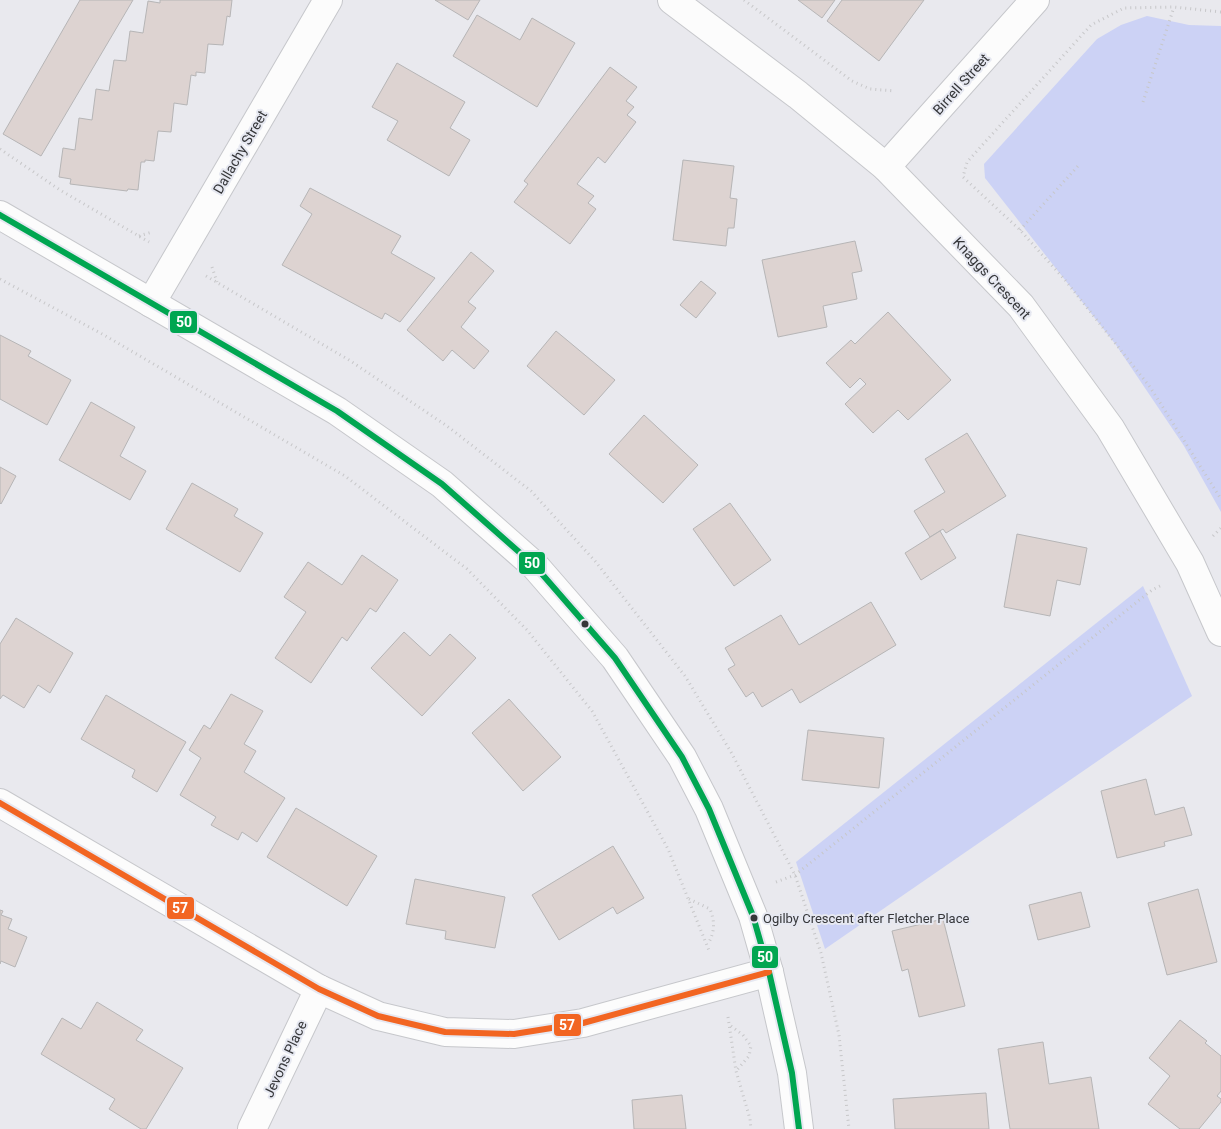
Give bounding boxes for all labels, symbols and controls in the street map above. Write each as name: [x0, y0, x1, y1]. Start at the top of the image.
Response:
street label: Birrell Street: [930, 50, 993, 118]
street label: Dallachy Street: [210, 107, 270, 196]
street label: Knaggs Crescent: [950, 234, 1034, 322]
line badge: 50: [169, 310, 198, 334]
text: 50: [176, 314, 192, 330]
line badge: 50: [518, 551, 546, 575]
text: 50: [524, 555, 540, 571]
unlabelled marker: [580, 619, 590, 629]
line badge: 57: [166, 896, 195, 920]
text: 57: [172, 900, 188, 916]
place label: Ogilby Crescent after Fletcher Place: [763, 911, 969, 926]
marker: Ogilby Crescent after Fletcher Place: [749, 913, 759, 923]
line badge: 50: [751, 945, 779, 969]
text: 50: [757, 949, 773, 965]
line badge: 57: [553, 1013, 582, 1037]
text: 57: [559, 1017, 575, 1033]
street label: Jevons Place: [260, 1018, 310, 1100]

